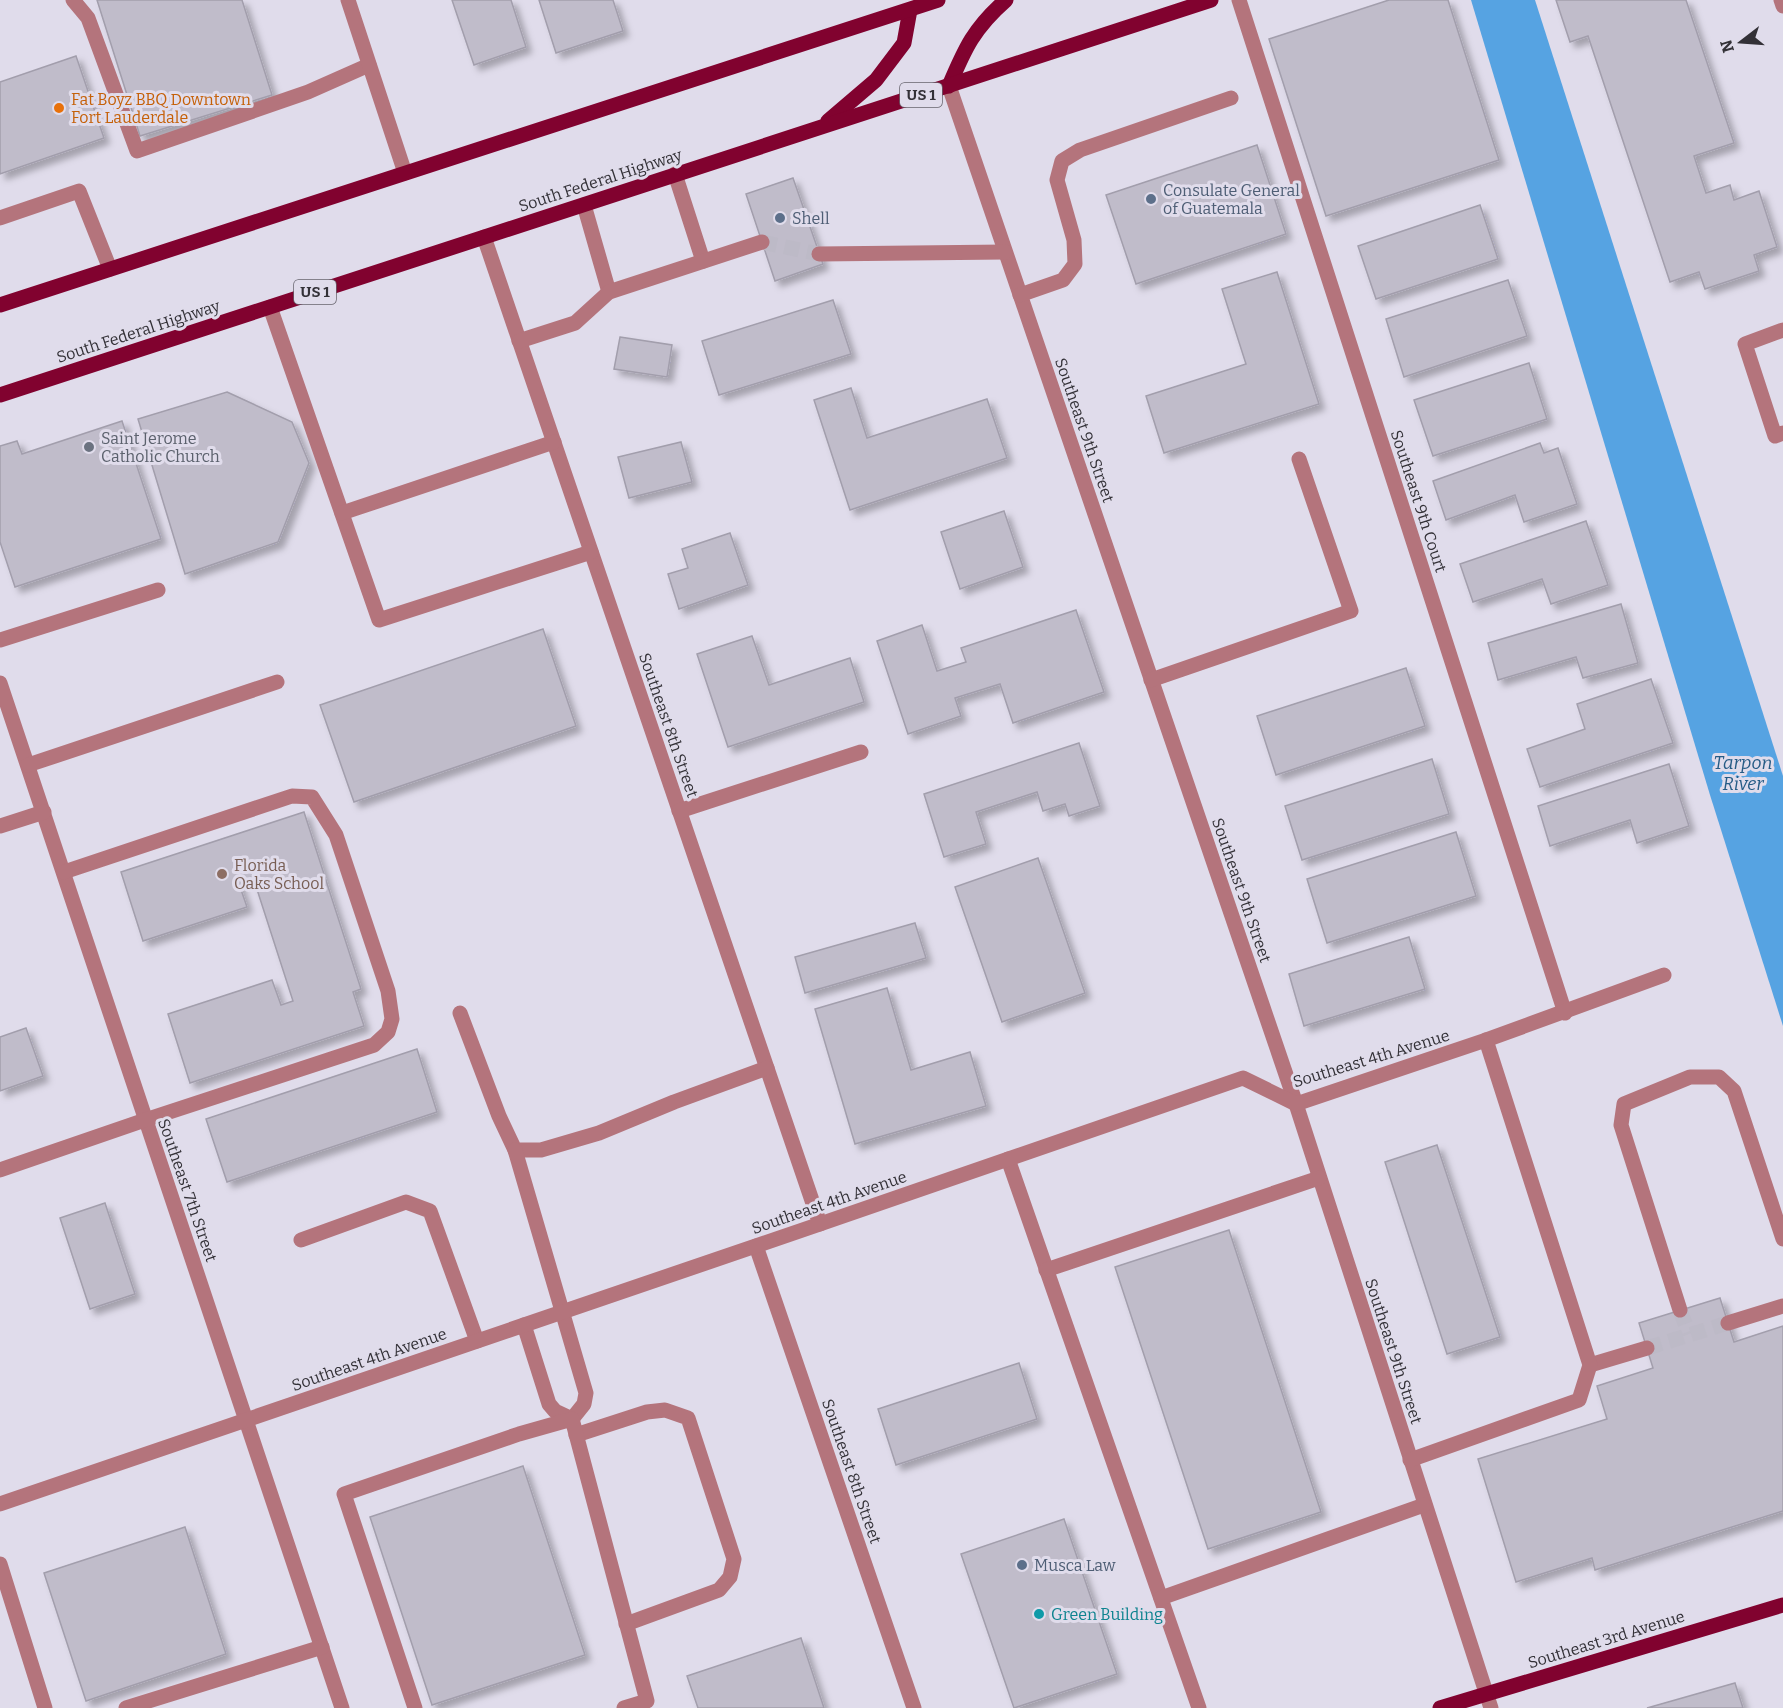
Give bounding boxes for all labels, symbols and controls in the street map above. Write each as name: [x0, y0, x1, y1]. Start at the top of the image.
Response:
north arrow: [1711, 12, 1771, 72]
text: N: [1716, 38, 1738, 55]
road number: US 1: [900, 83, 942, 107]
place label: Fat Boyz BBQ Downtown Fort Lauderdale: [71, 90, 251, 127]
marker: Fat Boyz BBQ Downtown Fort Lauderdale: [52, 101, 66, 115]
street label: South Federal Highway: [516, 145, 685, 216]
place label: Consulate General of Guatemala: [1163, 181, 1300, 218]
marker: Consulate General of Guatemala: [1144, 192, 1158, 206]
place label: Shell: [792, 209, 830, 228]
marker: Shell: [773, 211, 787, 225]
road number: US 1: [294, 280, 336, 304]
street label: South Federal Highway: [54, 296, 223, 367]
street label: Southeast 9th Street: [1051, 355, 1118, 505]
street label: Southeast 9th Court: [1387, 428, 1451, 575]
place label: Saint Jerome Catholic Church: [101, 429, 220, 466]
marker: Saint Jerome Catholic Church: [82, 440, 96, 454]
street label: Southeast 8th Street: [635, 650, 702, 800]
water label: Tarpon River: [1714, 752, 1772, 795]
street label: Southeast 9th Street: [1208, 815, 1275, 965]
place label: Florida Oaks School: [234, 856, 324, 893]
marker: Florida Oaks School: [215, 867, 229, 881]
street label: Southeast 4th Avenue: [1291, 1026, 1452, 1091]
street label: Southeast 7th Street: [154, 1116, 221, 1264]
street label: Southeast 4th Avenue: [749, 1167, 909, 1238]
street label: Southeast 9th Street: [1361, 1276, 1426, 1426]
street label: Southeast 4th Avenue: [289, 1324, 449, 1395]
street label: Southeast 8th Street: [818, 1396, 885, 1546]
place label: Musca Law: [1034, 1556, 1116, 1575]
marker: Musca Law: [1015, 1558, 1029, 1572]
place label: Green Building: [1051, 1605, 1163, 1624]
marker: Green Building: [1032, 1607, 1046, 1621]
street label: Southeast 3rd Avenue: [1526, 1607, 1687, 1672]

